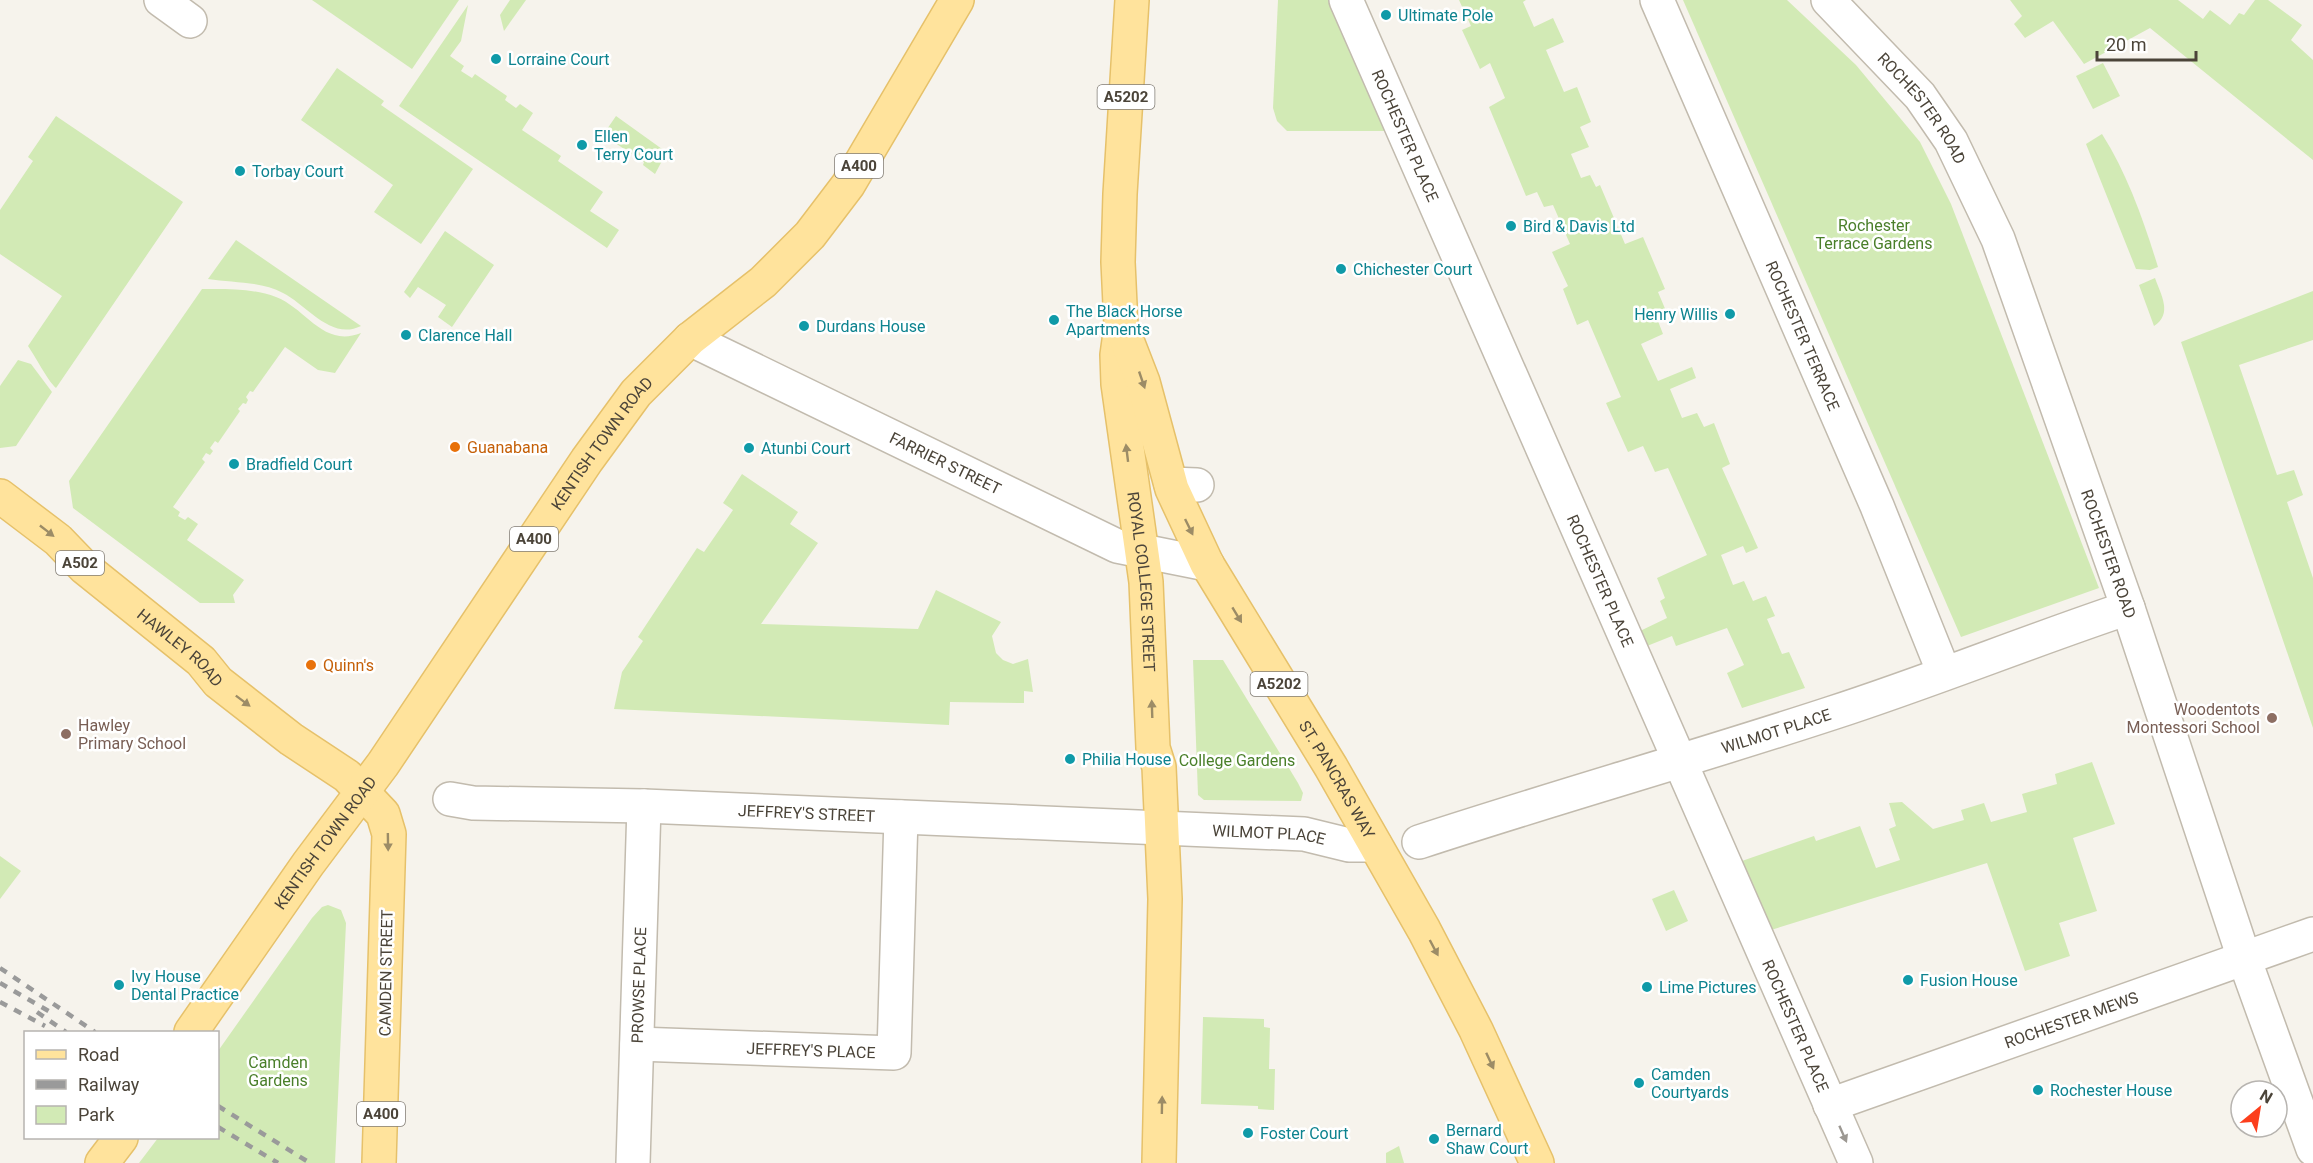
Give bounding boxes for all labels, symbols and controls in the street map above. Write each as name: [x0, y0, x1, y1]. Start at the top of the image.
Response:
place label: Ultimate Pole: [1398, 6, 1493, 25]
marker: Ultimate Pole: [1379, 8, 1393, 22]
scale bar: [2097, 24, 2196, 62]
text: 20 m: [2106, 34, 2146, 55]
street label: ROCHESTER ROAD: [1874, 49, 1970, 167]
place label: Lorraine Court: [508, 50, 610, 69]
marker: Lorraine Court: [489, 52, 503, 66]
street label: ROCHESTER PLACE: [1368, 66, 1443, 205]
road number: A5202: [1098, 85, 1154, 109]
place label: Ellen Terry Court: [594, 127, 673, 164]
marker: Ellen Terry Court: [575, 138, 589, 152]
road number: A400: [835, 154, 883, 178]
place label: Torbay Court: [252, 162, 344, 181]
marker: Torbay Court: [233, 164, 247, 178]
park label: Rochester Terrace Gardens: [1816, 216, 1932, 253]
place label: Bird & Davis Ltd: [1523, 217, 1635, 236]
marker: Bird & Davis Ltd: [1504, 219, 1518, 233]
street label: ROCHESTER TERRACE: [1762, 258, 1844, 414]
place label: Chichester Court: [1353, 260, 1473, 279]
marker: Chichester Court: [1334, 262, 1348, 276]
place label: The Black Horse Apartments: [1066, 302, 1183, 339]
place label: Henry Willis: [1634, 305, 1718, 324]
marker: Henry Willis: [1723, 307, 1737, 321]
marker: The Black Horse Apartments: [1047, 313, 1061, 327]
place label: Durdans House: [816, 317, 925, 336]
marker: Durdans House: [797, 319, 811, 333]
place label: Clarence Hall: [418, 326, 512, 345]
marker: Clarence Hall: [399, 328, 413, 342]
one-way arrow: [1138, 371, 1148, 389]
street label: KENTISH TOWN ROAD: [547, 373, 656, 513]
street label: FARRIER STREET: [887, 428, 1005, 498]
place label: Guanabana: [467, 438, 548, 457]
place label: Atunbi Court: [761, 439, 850, 458]
marker: Guanabana: [448, 440, 462, 454]
marker: Atunbi Court: [742, 441, 756, 455]
one-way arrow: [1123, 443, 1132, 462]
place label: Bradfield Court: [246, 455, 352, 474]
marker: Bradfield Court: [227, 457, 241, 471]
street label: ROCHESTER ROAD: [2077, 487, 2140, 621]
street label: ROYAL COLLEGE STREET: [1124, 490, 1159, 673]
street label: ROCHESTER PLACE: [1563, 512, 1638, 650]
one-way arrow: [1184, 519, 1193, 536]
one-way arrow: [39, 525, 55, 538]
road number: A400: [510, 527, 558, 551]
road number: A502: [56, 551, 104, 575]
street label: HAWLEY ROAD: [134, 604, 227, 690]
one-way arrow: [1232, 607, 1242, 624]
place label: Quinn's: [323, 656, 374, 675]
marker: Quinn's: [304, 658, 318, 672]
road number: A5202: [1250, 672, 1308, 696]
one-way arrow: [235, 695, 251, 707]
one-way arrow: [1147, 700, 1156, 719]
place label: Woodentots Montessori School: [2127, 700, 2260, 737]
street label: WILMOT PLACE: [1719, 705, 1833, 757]
marker: Woodentots Montessori School: [2265, 711, 2279, 725]
place label: Hawley Primary School: [78, 716, 186, 753]
street label: ST. PANCRAS WAY: [1295, 717, 1380, 842]
marker: Hawley Primary School: [59, 727, 73, 741]
place label: Philia House: [1082, 750, 1171, 769]
park label: College Gardens: [1179, 751, 1295, 770]
marker: Philia House: [1063, 752, 1077, 766]
street label: KENTISH TOWN ROAD: [270, 772, 380, 913]
street label: JEFFREY'S STREET: [738, 800, 876, 825]
street label: WILMOT PLACE: [1212, 821, 1328, 848]
one-way arrow: [384, 832, 393, 851]
street label: CAMDEN STREET: [375, 909, 397, 1036]
street label: PROWSE PLACE: [627, 927, 650, 1044]
one-way arrow: [1429, 940, 1438, 957]
street label: ROCHESTER PLACE: [1758, 957, 1833, 1095]
place label: Ivy House Dental Practice: [131, 967, 239, 1004]
place label: Fusion House: [1920, 971, 2018, 990]
marker: Fusion House: [1901, 973, 1915, 987]
marker: Ivy House Dental Practice: [112, 978, 126, 992]
place label: Lime Pictures: [1659, 978, 1756, 997]
marker: Lime Pictures: [1640, 980, 1654, 994]
street label: ROCHESTER MEWS: [2002, 987, 2141, 1052]
legend: [24, 1031, 219, 1139]
street label: JEFFREY'S PLACE: [746, 1038, 876, 1062]
text: Road: [78, 1044, 119, 1065]
park label: Camden Gardens: [248, 1053, 308, 1090]
one-way arrow: [1486, 1053, 1495, 1070]
place label: Camden Courtyards: [1651, 1065, 1729, 1102]
text: Railway: [78, 1074, 140, 1095]
marker: Camden Courtyards: [1632, 1076, 1646, 1090]
north arrow: [2229, 1079, 2289, 1139]
place label: Rochester House: [2050, 1081, 2172, 1100]
marker: Rochester House: [2031, 1083, 2045, 1097]
text: N: [2257, 1085, 2276, 1107]
one-way arrow: [1157, 1095, 1167, 1114]
road number: A400: [357, 1102, 405, 1126]
text: Park: [78, 1104, 115, 1125]
place label: Bernard Shaw Court: [1446, 1121, 1528, 1158]
place label: Foster Court: [1260, 1124, 1349, 1143]
one-way arrow: [1838, 1125, 1848, 1143]
marker: Foster Court: [1241, 1126, 1255, 1140]
marker: Bernard Shaw Court: [1427, 1132, 1441, 1146]

